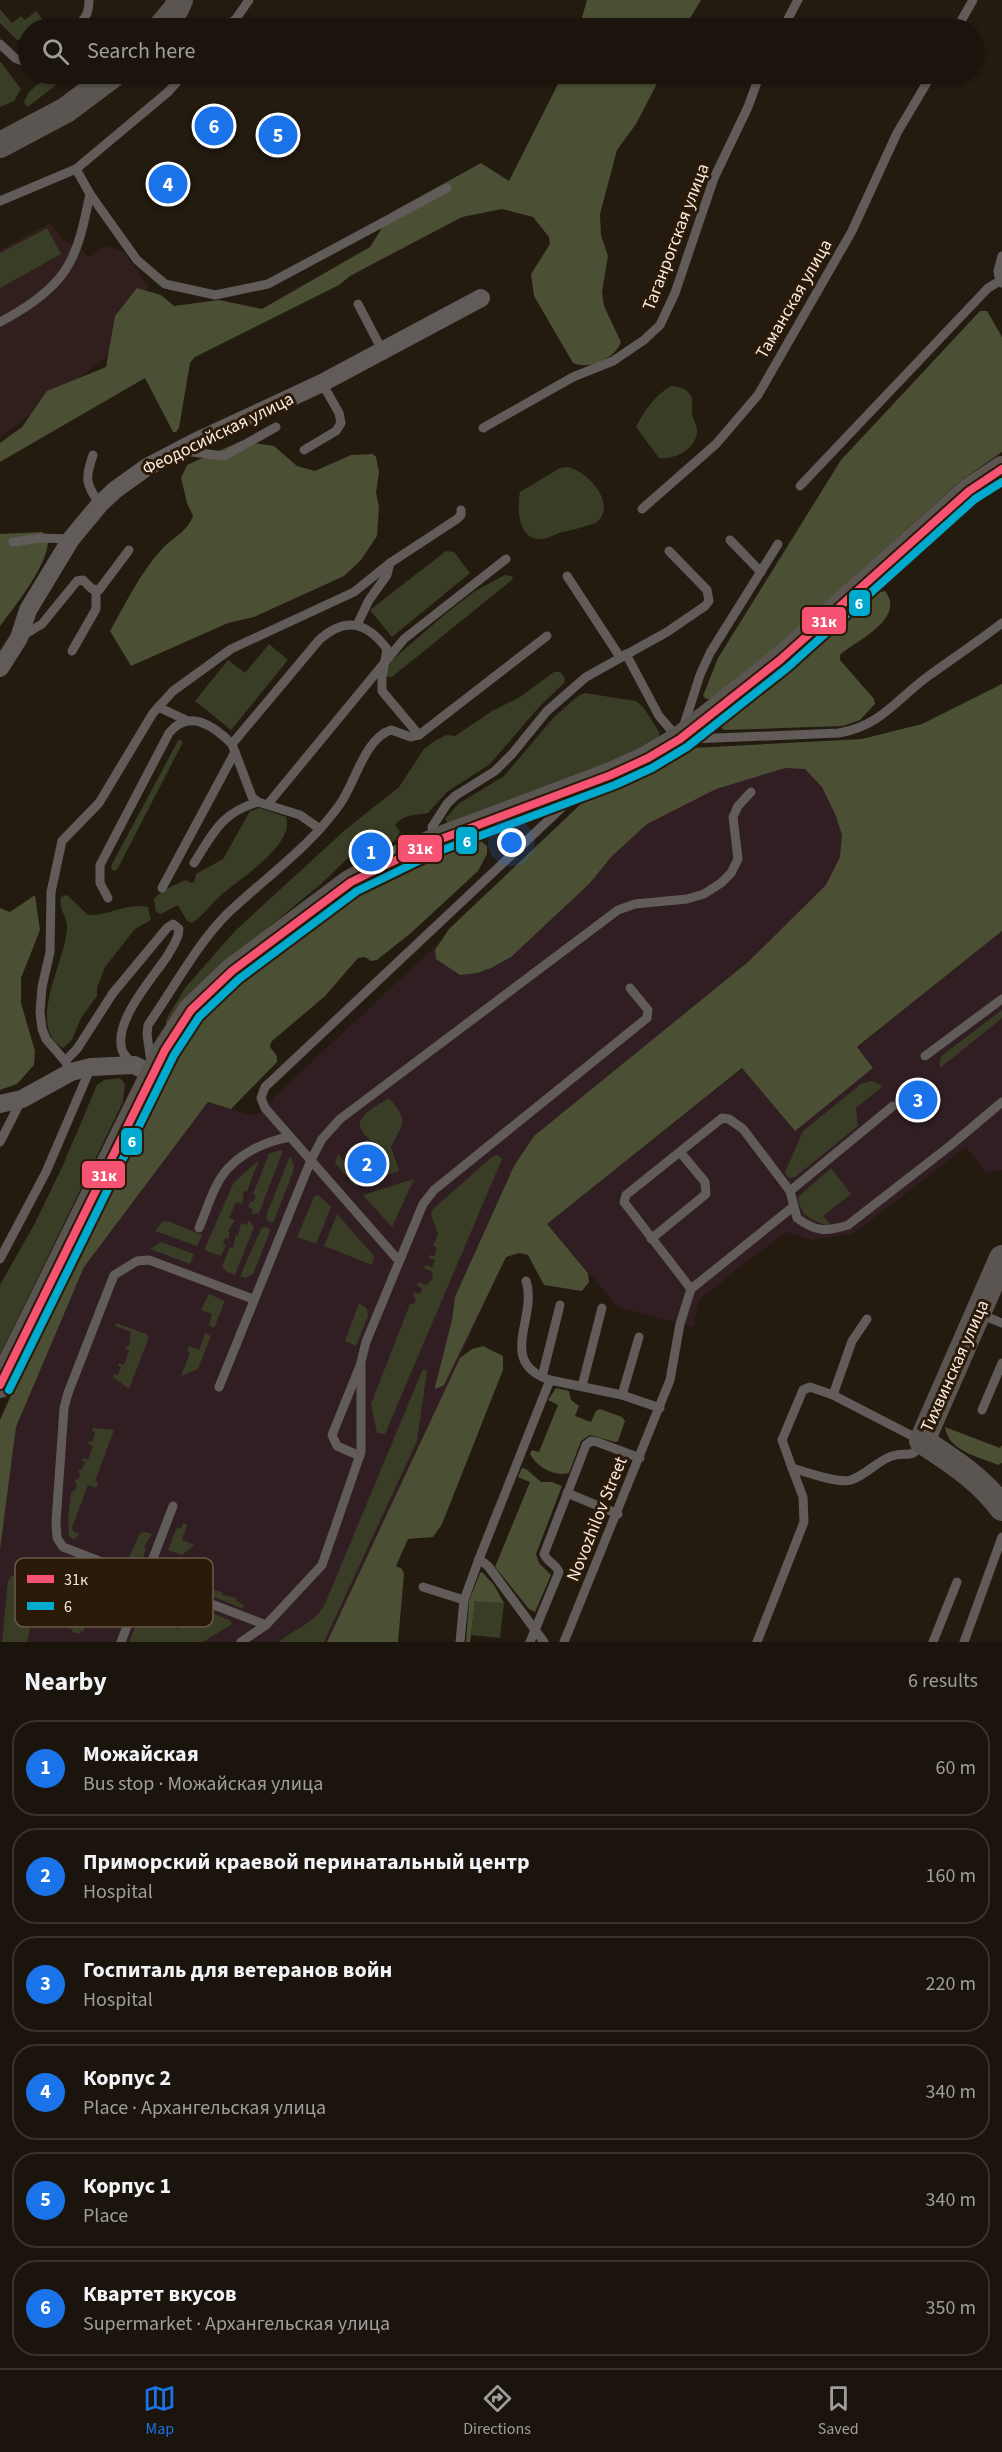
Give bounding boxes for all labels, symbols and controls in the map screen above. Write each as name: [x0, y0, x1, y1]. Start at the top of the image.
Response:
search box: [18, 18, 984, 84]
icon: search: [39, 35, 72, 68]
text: Search here: [87, 35, 195, 67]
pin: 6: [194, 104, 234, 148]
pin: 5: [258, 112, 298, 158]
street label: Таганрогская улица: [636, 160, 716, 314]
pin: 4: [148, 162, 188, 207]
street label: Таманская улица: [750, 235, 838, 363]
street label: Феодосийская улица: [138, 386, 298, 482]
line badge: 6: [848, 589, 871, 617]
text: 6: [855, 593, 863, 615]
line badge: 31к: [801, 606, 847, 635]
text: 31к: [811, 611, 837, 633]
line badge: 6: [455, 826, 478, 855]
your location: [497, 828, 526, 857]
pin: 1: [352, 830, 391, 874]
text: 6: [463, 831, 471, 853]
line badge: 31к: [397, 834, 443, 863]
text: 31к: [407, 838, 433, 860]
pin: 3: [898, 1078, 938, 1122]
line badge: 6: [120, 1127, 143, 1156]
text: 6: [128, 1131, 136, 1153]
pin: 2: [348, 1142, 386, 1186]
line badge: 31к: [81, 1160, 126, 1189]
text: 31к: [91, 1165, 117, 1187]
street label: Тихвинская улица: [915, 1296, 995, 1436]
street label: Novozhilov Street: [561, 1453, 633, 1585]
legend: [15, 1558, 213, 1627]
text: 31к: [64, 1569, 88, 1591]
text: 6: [64, 1596, 72, 1618]
text: Nearby: [24, 1663, 107, 1700]
text: 6 results: [908, 1667, 978, 1695]
text: Можайская: [83, 1738, 199, 1770]
text: 1: [40, 1754, 51, 1782]
text: 60 m: [936, 1754, 976, 1782]
text: Bus stop · Можайская улица: [83, 1770, 323, 1798]
text: Приморский краевой перинатальный центр: [83, 1846, 530, 1878]
text: 2: [40, 1862, 51, 1890]
text: 160 m: [926, 1862, 976, 1890]
text: Hospital: [83, 1878, 153, 1906]
text: Госпиталь для ветеранов войн: [83, 1954, 392, 1986]
text: 3: [40, 1970, 51, 1998]
text: 220 m: [926, 1970, 976, 1998]
text: Hospital: [83, 1986, 153, 2014]
text: Корпус 2: [83, 2062, 171, 2094]
text: 4: [40, 2078, 51, 2106]
text: 340 m: [926, 2078, 976, 2106]
text: Place · Архангельская улица: [83, 2094, 326, 2122]
text: Корпус 1: [83, 2170, 171, 2202]
text: 5: [40, 2186, 51, 2214]
text: 340 m: [926, 2186, 976, 2214]
text: Place: [83, 2202, 128, 2230]
text: Квартет вкусов: [83, 2278, 237, 2310]
text: 6: [40, 2294, 51, 2322]
text: 350 m: [926, 2294, 976, 2322]
text: Supermarket · Архангельская улица: [83, 2310, 390, 2338]
tab: Map: [143, 2382, 176, 2440]
tab: Directions: [463, 2382, 531, 2440]
tab: Saved: [818, 2382, 859, 2440]

